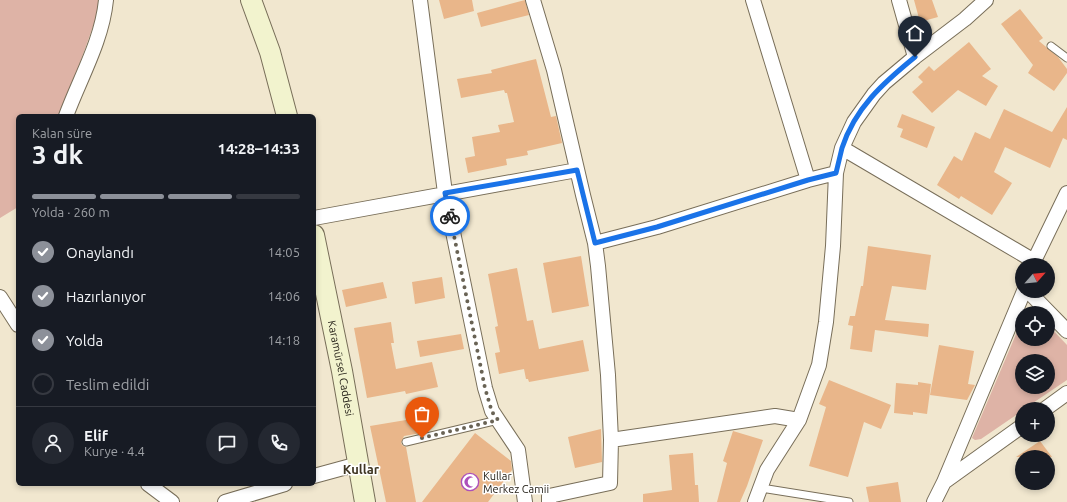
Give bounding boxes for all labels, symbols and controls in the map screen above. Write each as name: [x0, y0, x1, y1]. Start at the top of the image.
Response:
pin: [898, 16, 932, 57]
icon: home: [904, 22, 926, 44]
text: Kalan süre: [32, 126, 92, 140]
text: 3 dk: [32, 140, 83, 169]
text: 14:28–14:33: [217, 140, 300, 157]
courier: [430, 196, 470, 236]
text: Yolda · 260 m: [32, 205, 110, 219]
icon: bike: [439, 205, 461, 227]
icon: check: [32, 241, 54, 263]
text: Onaylandı: [66, 244, 134, 261]
text: 14:05: [267, 245, 300, 259]
north arrow: [1015, 258, 1055, 298]
map controls: [1015, 258, 1055, 490]
icon: check: [32, 285, 54, 307]
text: Hazırlanıyor: [66, 288, 146, 305]
text: 14:06: [267, 289, 300, 303]
button: locate: [1015, 306, 1055, 346]
street label: Karamürsel Caddesi: [326, 319, 356, 417]
icon: check: [32, 329, 54, 351]
text: Yolda: [66, 332, 103, 349]
text: 14:18: [267, 333, 300, 347]
button: layers: [1015, 354, 1055, 394]
text: Teslim edildi: [66, 376, 149, 393]
pin: [405, 397, 439, 438]
button: +: [1015, 402, 1055, 442]
icon: bag: [411, 403, 433, 425]
button: person: [32, 422, 74, 464]
button: chat: [206, 422, 248, 464]
button: phone: [258, 422, 300, 464]
text: Elif: [84, 427, 108, 444]
text: Kurye · 4.4: [84, 444, 145, 458]
button: −: [1015, 450, 1055, 490]
district label: Kullar: [343, 462, 380, 476]
place label: Kullar Merkez Camii: [483, 470, 549, 495]
mosque icon: Kullar Merkez Camii: [460, 472, 480, 492]

